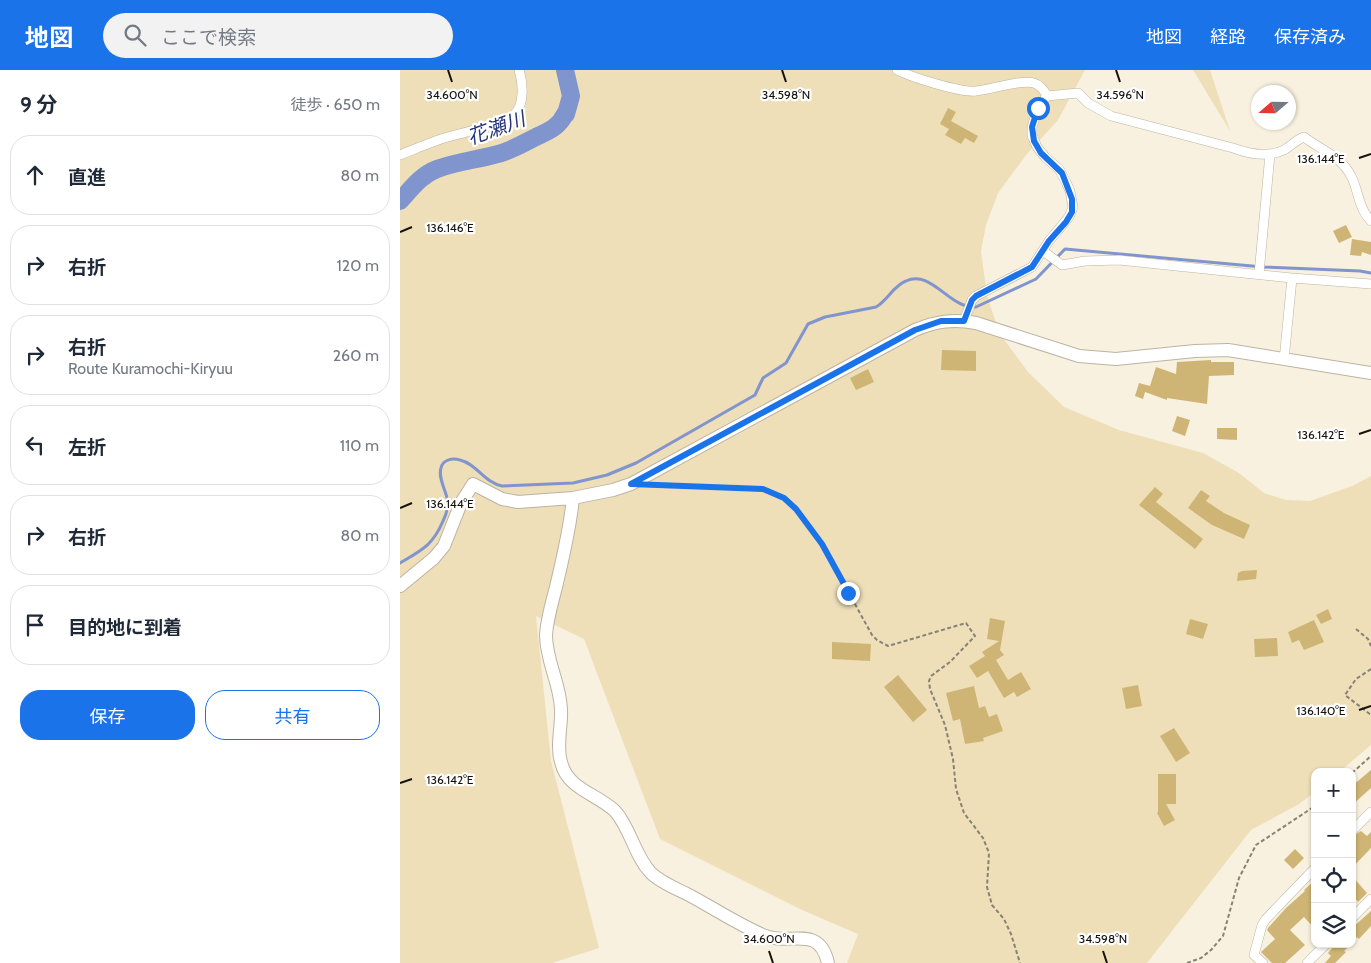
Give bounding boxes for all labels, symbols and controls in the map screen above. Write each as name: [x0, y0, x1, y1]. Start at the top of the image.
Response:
search box: [103, 13, 453, 58]
icon: search: [121, 21, 149, 49]
text: 地図: [25, 23, 73, 52]
text: ここで検索: [161, 26, 256, 49]
text: 地図: [1146, 26, 1182, 48]
text: 経路: [1210, 26, 1246, 48]
text: 保存済み: [1274, 26, 1346, 48]
north arrow: [1251, 85, 1296, 130]
text: 34.600°N: [426, 87, 478, 102]
text: 34.598°N: [762, 87, 810, 102]
text: 34.596°N: [1096, 87, 1144, 102]
text: 9 分: [20, 92, 58, 117]
text: 徒歩 · 650 m: [290, 95, 380, 114]
route start: [1027, 97, 1050, 120]
water label: 花瀬川: [464, 106, 530, 150]
text: 136.144°E: [1297, 151, 1345, 166]
icon: ahead: [21, 161, 49, 189]
text: 直進: [68, 166, 106, 189]
text: 80 m: [341, 166, 379, 185]
text: 136.146°E: [426, 220, 474, 235]
icon: right: [21, 251, 49, 279]
text: 右折: [68, 256, 106, 279]
text: 120 m: [337, 256, 379, 275]
text: 右折: [68, 336, 106, 359]
icon: right: [21, 341, 49, 369]
text: 260 m: [333, 346, 379, 365]
text: Route Kuramochi-Kiryuu: [68, 359, 233, 378]
text: 136.142°E: [1298, 427, 1345, 442]
icon: left: [21, 431, 49, 459]
text: 左折: [68, 436, 106, 459]
text: 110 m: [340, 436, 379, 455]
text: 136.144°E: [426, 496, 474, 511]
icon: right: [21, 521, 49, 549]
text: 右折: [68, 526, 106, 549]
text: 80 m: [341, 526, 379, 545]
route end: [837, 582, 860, 605]
icon: arrive: [21, 611, 49, 639]
text: 目的地に到着: [68, 616, 182, 639]
button: 保存: [20, 690, 195, 740]
button: 共有: [205, 690, 380, 740]
text: 136.140°E: [1297, 703, 1346, 718]
map controls: [1311, 768, 1356, 948]
button: +: [1311, 768, 1356, 813]
text: 136.142°E: [427, 772, 474, 787]
button: −: [1311, 813, 1356, 858]
button: locate: [1311, 858, 1356, 903]
button: layers: [1311, 903, 1356, 948]
text: 34.600°N: [743, 931, 795, 946]
text: 34.598°N: [1079, 931, 1127, 946]

